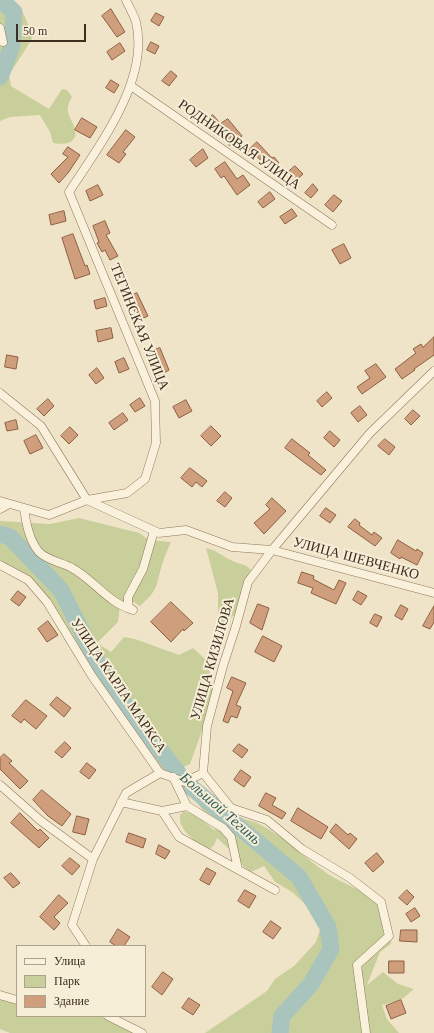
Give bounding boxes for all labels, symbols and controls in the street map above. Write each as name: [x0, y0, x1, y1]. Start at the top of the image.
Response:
scale bar: [18, 16, 88, 42]
text: 50 m: [23, 24, 47, 38]
street label: РОДНИКОВАЯ УЛИЦА: [174, 96, 304, 194]
street label: ТЕГИНСКАЯ УЛИЦА: [106, 261, 172, 393]
street label: УЛИЦА ШЕВЧЕНКО: [291, 534, 421, 584]
street label: УЛИЦА КИЗИЛОВА: [188, 596, 238, 722]
street label: УЛИЦА КАРЛА МАРКСА: [67, 615, 169, 757]
water label: Большой Тегинь: [176, 769, 264, 849]
legend: [16, 945, 146, 1017]
text: Улица: [54, 954, 85, 968]
text: Парк: [54, 974, 80, 988]
text: Здание: [54, 994, 89, 1008]

